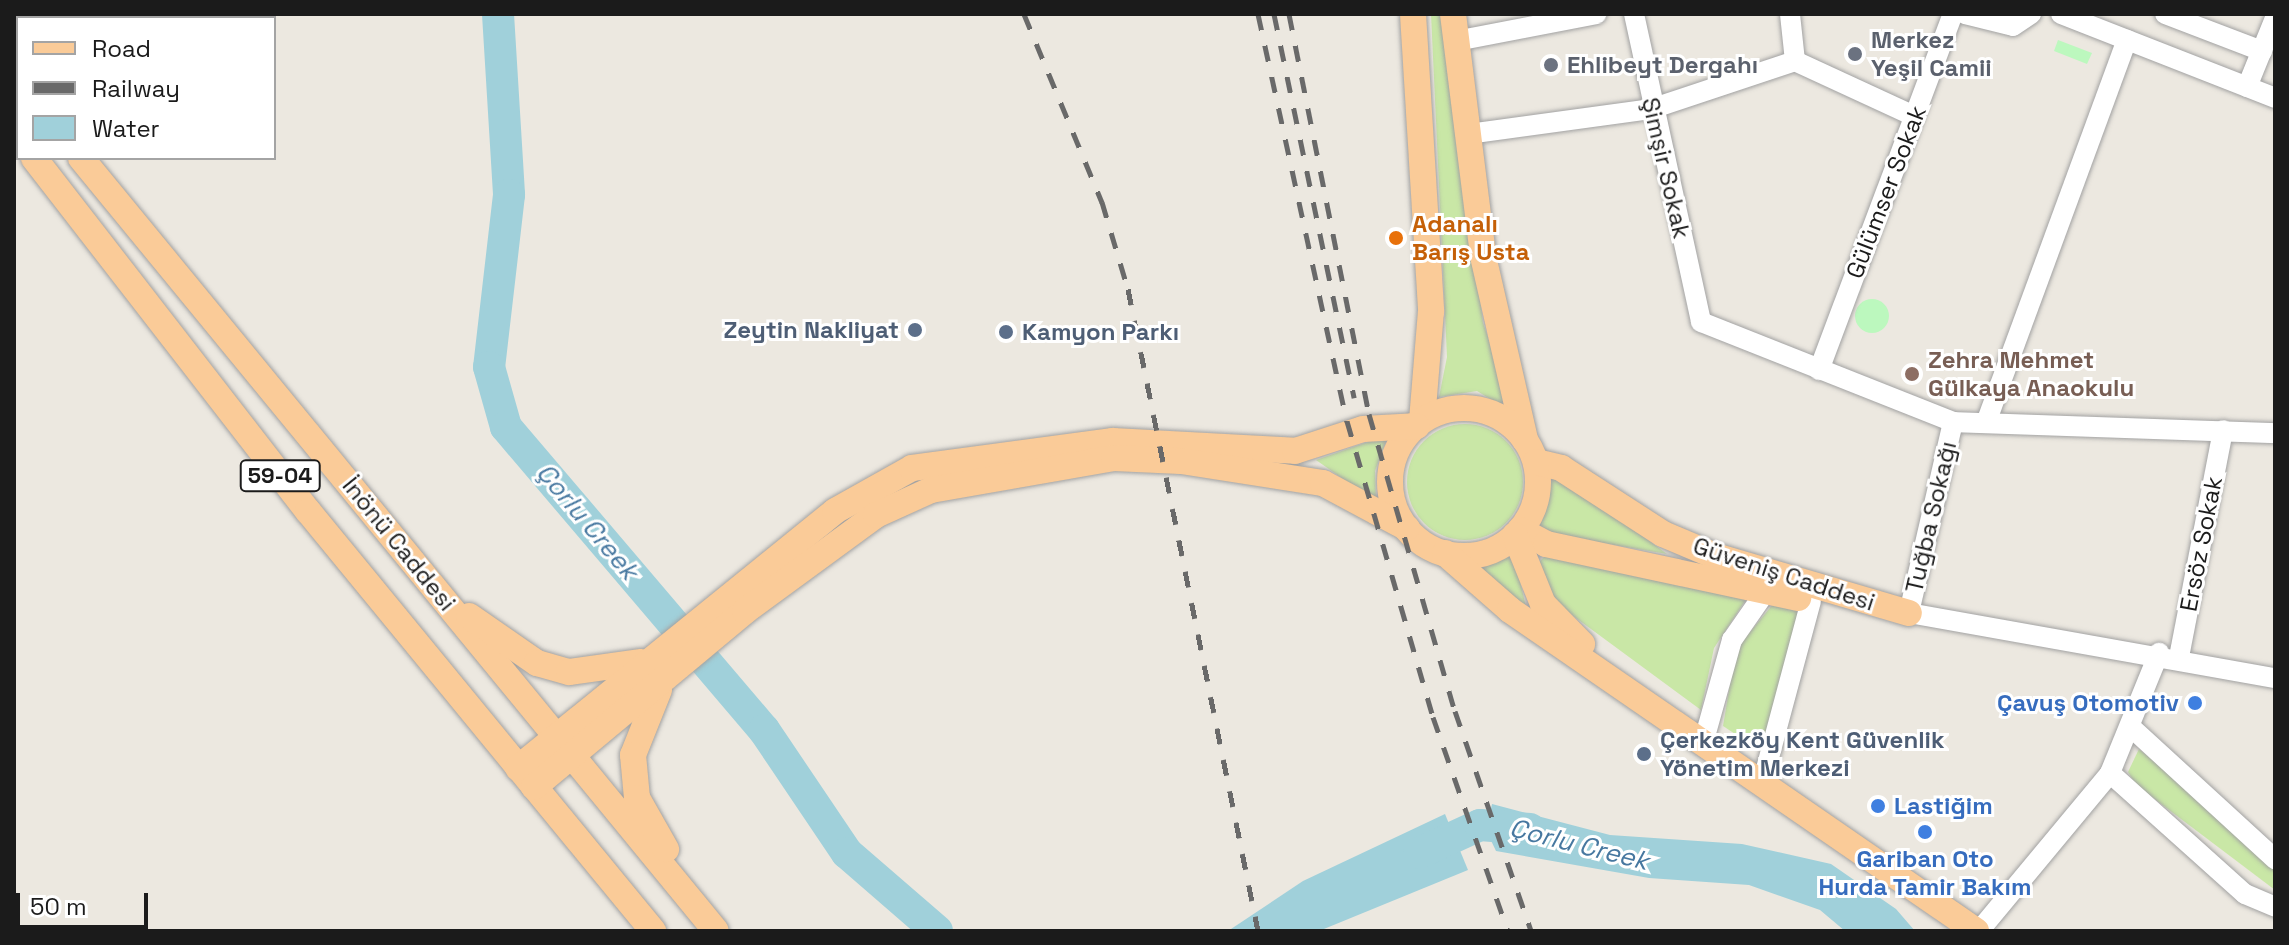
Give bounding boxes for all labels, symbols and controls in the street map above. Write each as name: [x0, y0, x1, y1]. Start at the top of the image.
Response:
legend: [16, 16, 276, 160]
place label: Merkez Yeşil Camii: [1871, 26, 1992, 82]
text: Road: [92, 33, 151, 64]
marker: Merkez Yeşil Camii: [1846, 45, 1864, 63]
place label: Ehlibeyt Dergahı: [1567, 51, 1758, 79]
marker: Ehlibeyt Dergahı: [1542, 56, 1560, 74]
text: Railway: [92, 73, 180, 104]
street label: Şimşir Sokak: [1636, 95, 1696, 241]
street label: Gülümser Sokak: [1840, 102, 1932, 282]
text: Water: [92, 113, 160, 144]
place label: Adanalı Barış Usta: [1412, 210, 1530, 266]
marker: Adanalı Barış Usta: [1387, 229, 1405, 247]
place label: Zeytin Nakliyat: [724, 316, 899, 344]
place label: Kamyon Parkı: [1022, 318, 1179, 346]
marker: Zeytin Nakliyat: [906, 321, 924, 339]
marker: Kamyon Parkı: [997, 323, 1015, 341]
place label: Zehra Mehmet Gülkaya Anaokulu: [1928, 346, 2134, 402]
marker: Zehra Mehmet Gülkaya Anaokulu: [1903, 365, 1921, 383]
street label: Tuğba Sokağı: [1900, 438, 1962, 596]
water label: Çorlu Creek: [529, 457, 645, 587]
road number: 59-04: [238, 458, 322, 494]
street label: İnönü Caddesi: [336, 471, 462, 617]
street label: Ersöz Sokak: [2174, 474, 2228, 614]
street label: Güveniş Caddesi: [1690, 531, 1878, 617]
place label: Çavuş Otomotiv: [1997, 689, 2179, 717]
marker: Çavuş Otomotiv: [2186, 694, 2204, 712]
place label: Çerkezköy Kent Güvenlik Yönetim Merkezi: [1660, 726, 1945, 782]
marker: Çerkezköy Kent Güvenlik Yönetim Merkezi: [1635, 745, 1653, 763]
place label: Lastiğim: [1894, 792, 1993, 820]
marker: Lastiğim: [1869, 797, 1887, 815]
water label: Çorlu Creek: [1506, 813, 1652, 877]
marker: Gariban Oto Hurda Tamir Bakım: [1916, 823, 1934, 841]
place label: Gariban Oto Hurda Tamir Bakım: [1818, 845, 2032, 901]
scale bar: [20, 877, 152, 927]
text: 50 m: [30, 891, 87, 922]

